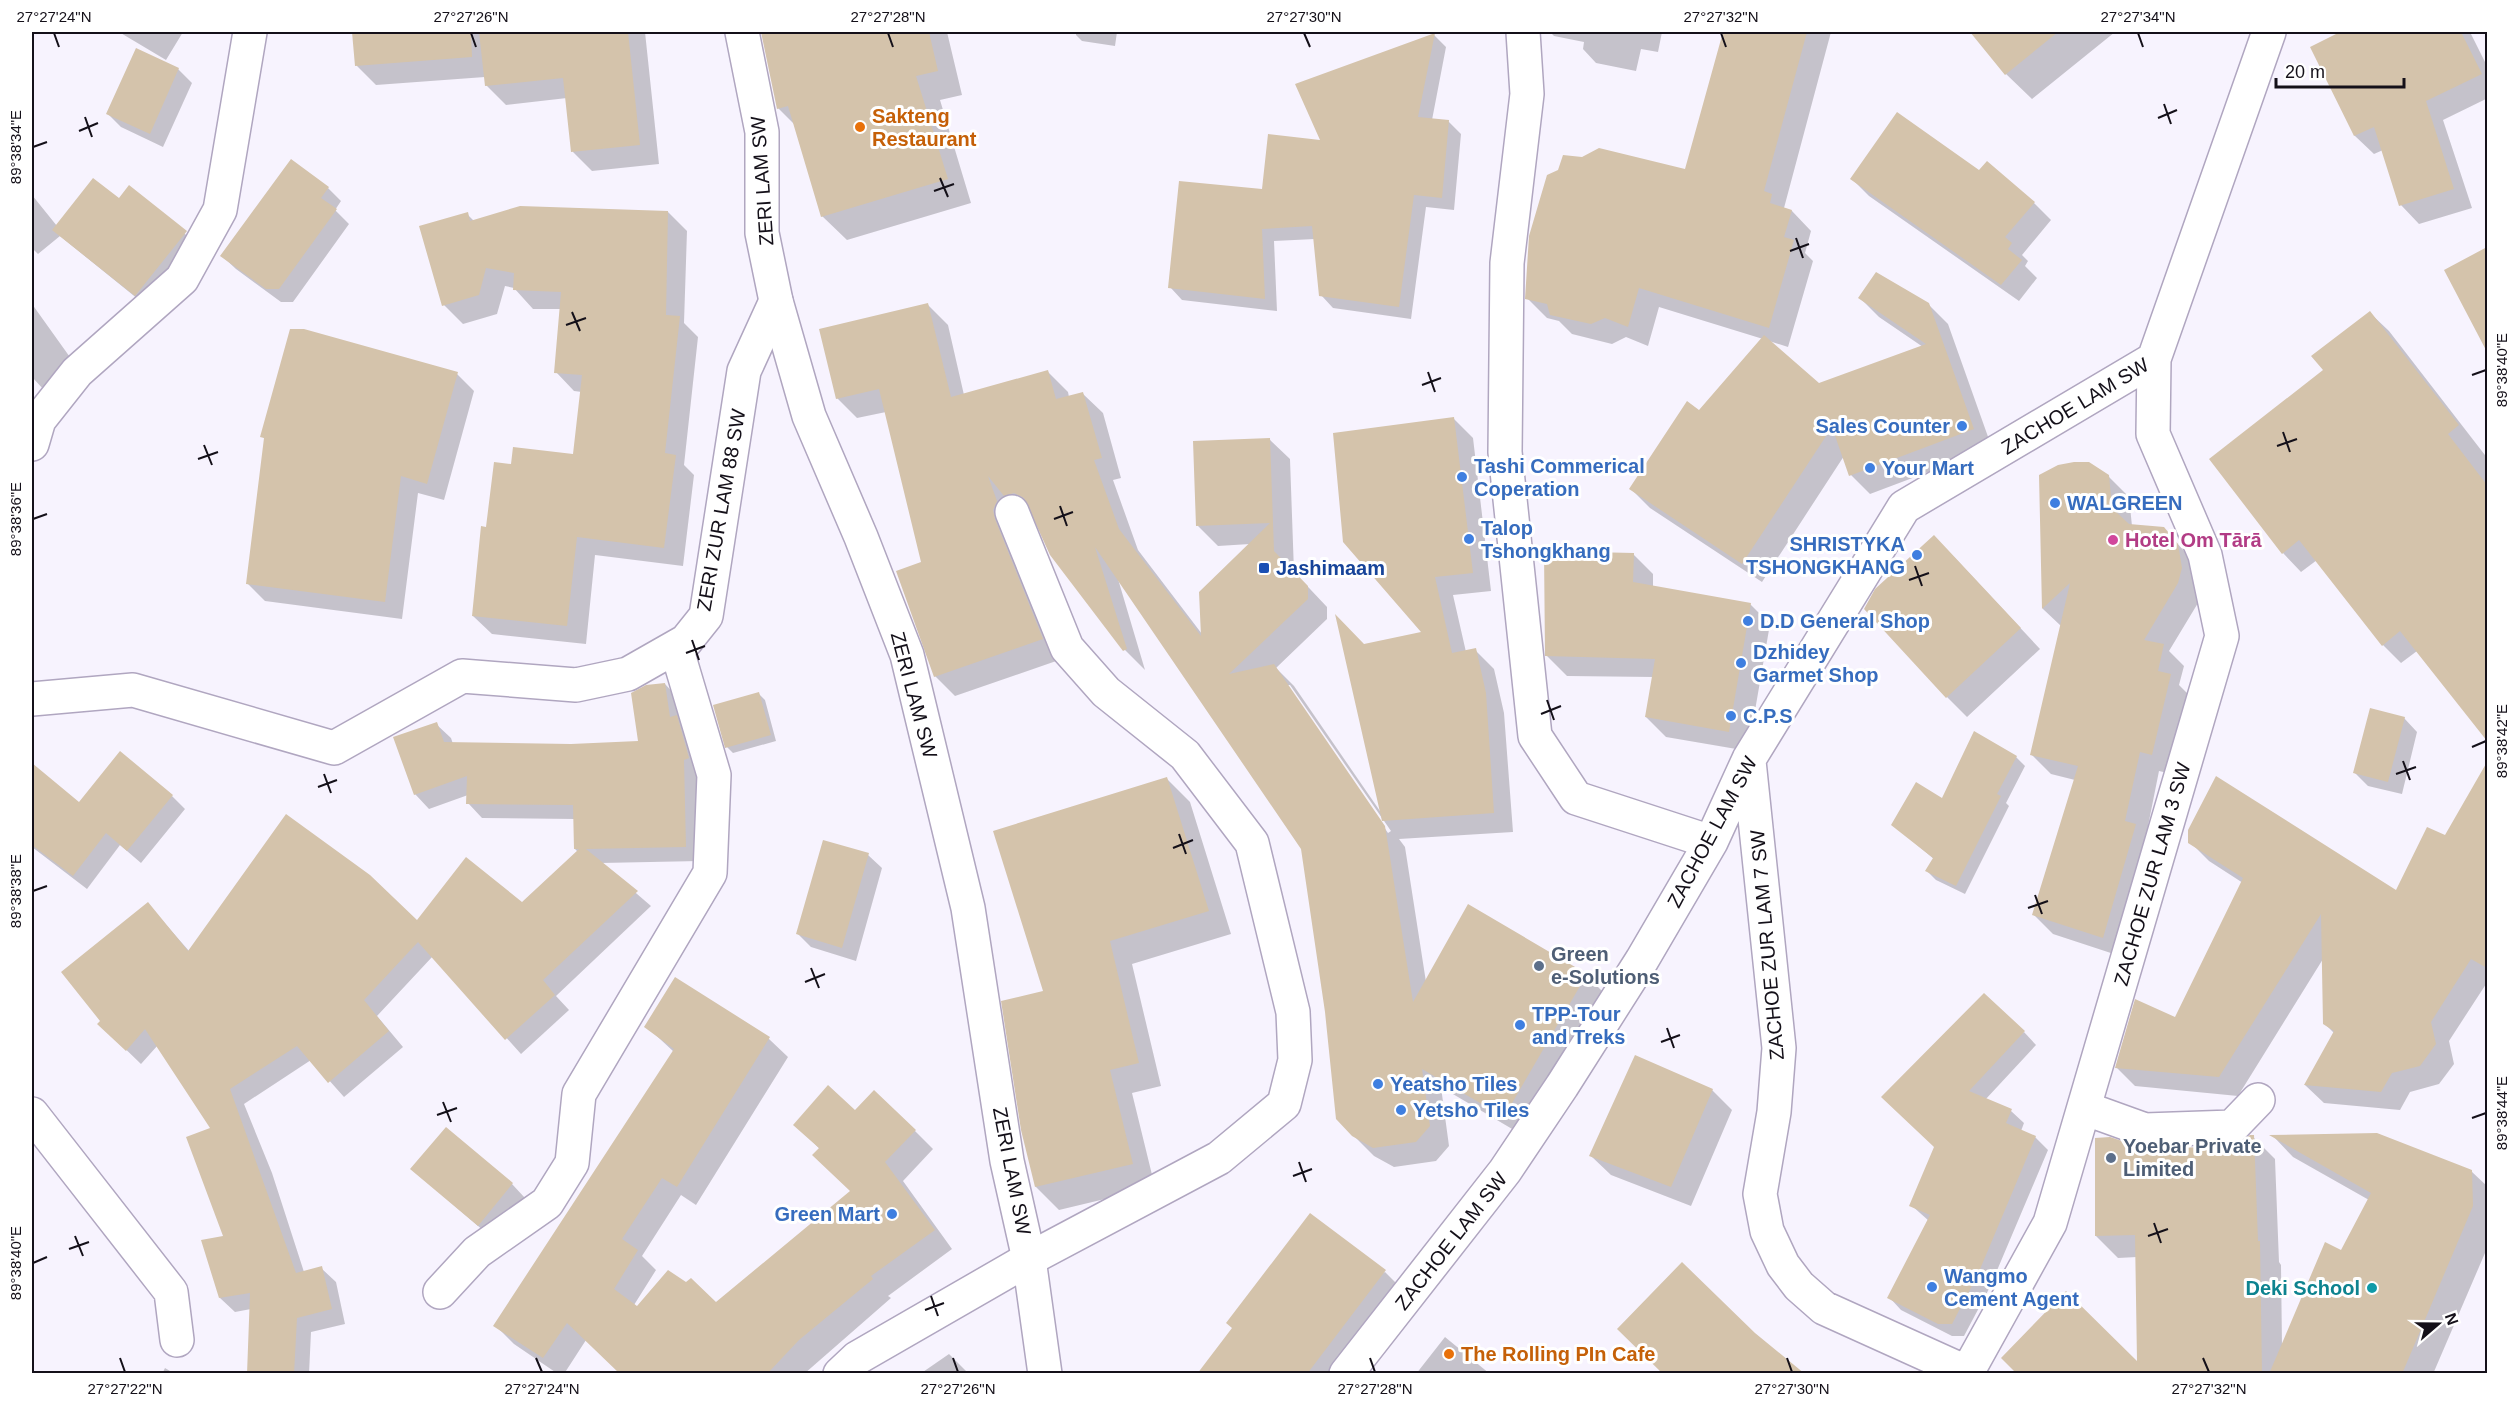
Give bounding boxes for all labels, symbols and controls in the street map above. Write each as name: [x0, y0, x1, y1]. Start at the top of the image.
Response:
text: 27°27'24"N: [16, 8, 92, 25]
text: 27°27'26"N: [433, 8, 509, 25]
text: 27°27'28"N: [850, 8, 926, 25]
text: 27°27'30"N: [1266, 8, 1342, 25]
text: 27°27'32"N: [1683, 8, 1759, 25]
text: 27°27'34"N: [2100, 8, 2176, 25]
scale bar: [2276, 51, 2404, 89]
text: 20 m: [2285, 62, 2325, 82]
place label: Sakteng Restaurant: [872, 105, 977, 150]
text: 89°38'34"E: [7, 110, 24, 184]
street label: ZERI LAM SW: [746, 115, 778, 247]
marker: Sakteng Restaurant: [853, 120, 867, 134]
text: 89°38'40"E: [2493, 333, 2510, 407]
street label: ZACHOE LAM SW: [1997, 353, 2153, 459]
street label: ZERI ZUR LAM 88 SW: [692, 407, 750, 613]
place label: Sales Counter: [1816, 415, 1950, 437]
marker: Sales Counter: [1955, 419, 1969, 433]
place label: Tashi Commerical Coperation: [1474, 455, 1645, 500]
place label: Your Mart: [1882, 457, 1974, 479]
marker: Your Mart: [1863, 461, 1877, 475]
marker: Tashi Commerical Coperation: [1455, 470, 1469, 484]
text: 89°38'36"E: [7, 482, 24, 556]
place label: WALGREEN: [2067, 492, 2183, 514]
marker: WALGREEN: [2048, 496, 2062, 510]
place label: Talop Tshongkhang: [1481, 517, 1611, 562]
place label: Hotel Om Tārā: [2125, 529, 2263, 551]
marker: Talop Tshongkhang: [1462, 532, 1476, 546]
place label: SHRISTYKA TSHONGKHANG: [1746, 533, 1905, 578]
marker: Hotel Om Tārā: [2106, 533, 2120, 547]
marker: SHRISTYKA TSHONGKHANG: [1910, 548, 1924, 562]
place label: Jashimaam: [1276, 557, 1385, 579]
marker: Jashimaam: [1257, 561, 1271, 575]
place label: D.D General Shop: [1760, 610, 1930, 632]
marker: D.D General Shop: [1741, 614, 1755, 628]
street label: ZERI LAM SW: [887, 629, 941, 761]
place label: Dzhidey Garmet Shop: [1753, 641, 1879, 686]
marker: Dzhidey Garmet Shop: [1734, 656, 1748, 670]
text: 89°38'42"E: [2493, 704, 2510, 778]
place label: C.P.S: [1743, 705, 1793, 727]
marker: C.P.S: [1724, 709, 1738, 723]
street label: ZACHOE LAM SW: [1663, 753, 1761, 911]
street label: ZACHOE ZUR LAM 3 SW: [2110, 760, 2194, 988]
street label: ZACHOE ZUR LAM 7 SW: [1746, 829, 1788, 1061]
text: 89°38'38"E: [7, 854, 24, 928]
place label: Green e-Solutions: [1551, 943, 1660, 988]
marker: Green e-Solutions: [1532, 959, 1546, 973]
place label: TPP-Tour and Treks: [1532, 1003, 1625, 1048]
marker: TPP-Tour and Treks: [1513, 1018, 1527, 1032]
place label: Yeatsho Tiles: [1390, 1073, 1517, 1095]
text: 89°38'44"E: [2493, 1076, 2510, 1150]
marker: Yeatsho Tiles: [1371, 1077, 1385, 1091]
place label: Yetsho Tiles: [1413, 1099, 1529, 1121]
marker: Yetsho Tiles: [1394, 1103, 1408, 1117]
street label: ZERI LAM SW: [989, 1105, 1035, 1237]
place label: Yoebar Private Limited: [2123, 1135, 2262, 1180]
marker: Yoebar Private Limited: [2104, 1151, 2118, 1165]
street label: ZACHOE LAM SW: [1391, 1168, 1511, 1314]
place label: Green Mart: [774, 1203, 880, 1225]
marker: Green Mart: [885, 1207, 899, 1221]
text: 89°38'40"E: [7, 1226, 24, 1300]
place label: Wangmo Cement Agent: [1944, 1265, 2079, 1310]
place label: Deki School: [2246, 1277, 2360, 1299]
marker: Wangmo Cement Agent: [1925, 1280, 1939, 1294]
marker: Deki School: [2365, 1281, 2379, 1295]
north arrow: [2408, 1294, 2468, 1354]
text: N: [2442, 1311, 2462, 1327]
place label: The Rolling PIn Cafe: [1461, 1343, 1655, 1365]
marker: The Rolling PIn Cafe: [1442, 1347, 1456, 1361]
text: 27°27'22"N: [87, 1380, 163, 1397]
text: 27°27'24"N: [504, 1380, 580, 1397]
text: 27°27'26"N: [920, 1380, 996, 1397]
text: 27°27'28"N: [1337, 1380, 1413, 1397]
text: 27°27'30"N: [1754, 1380, 1830, 1397]
text: 27°27'32"N: [2171, 1380, 2247, 1397]

